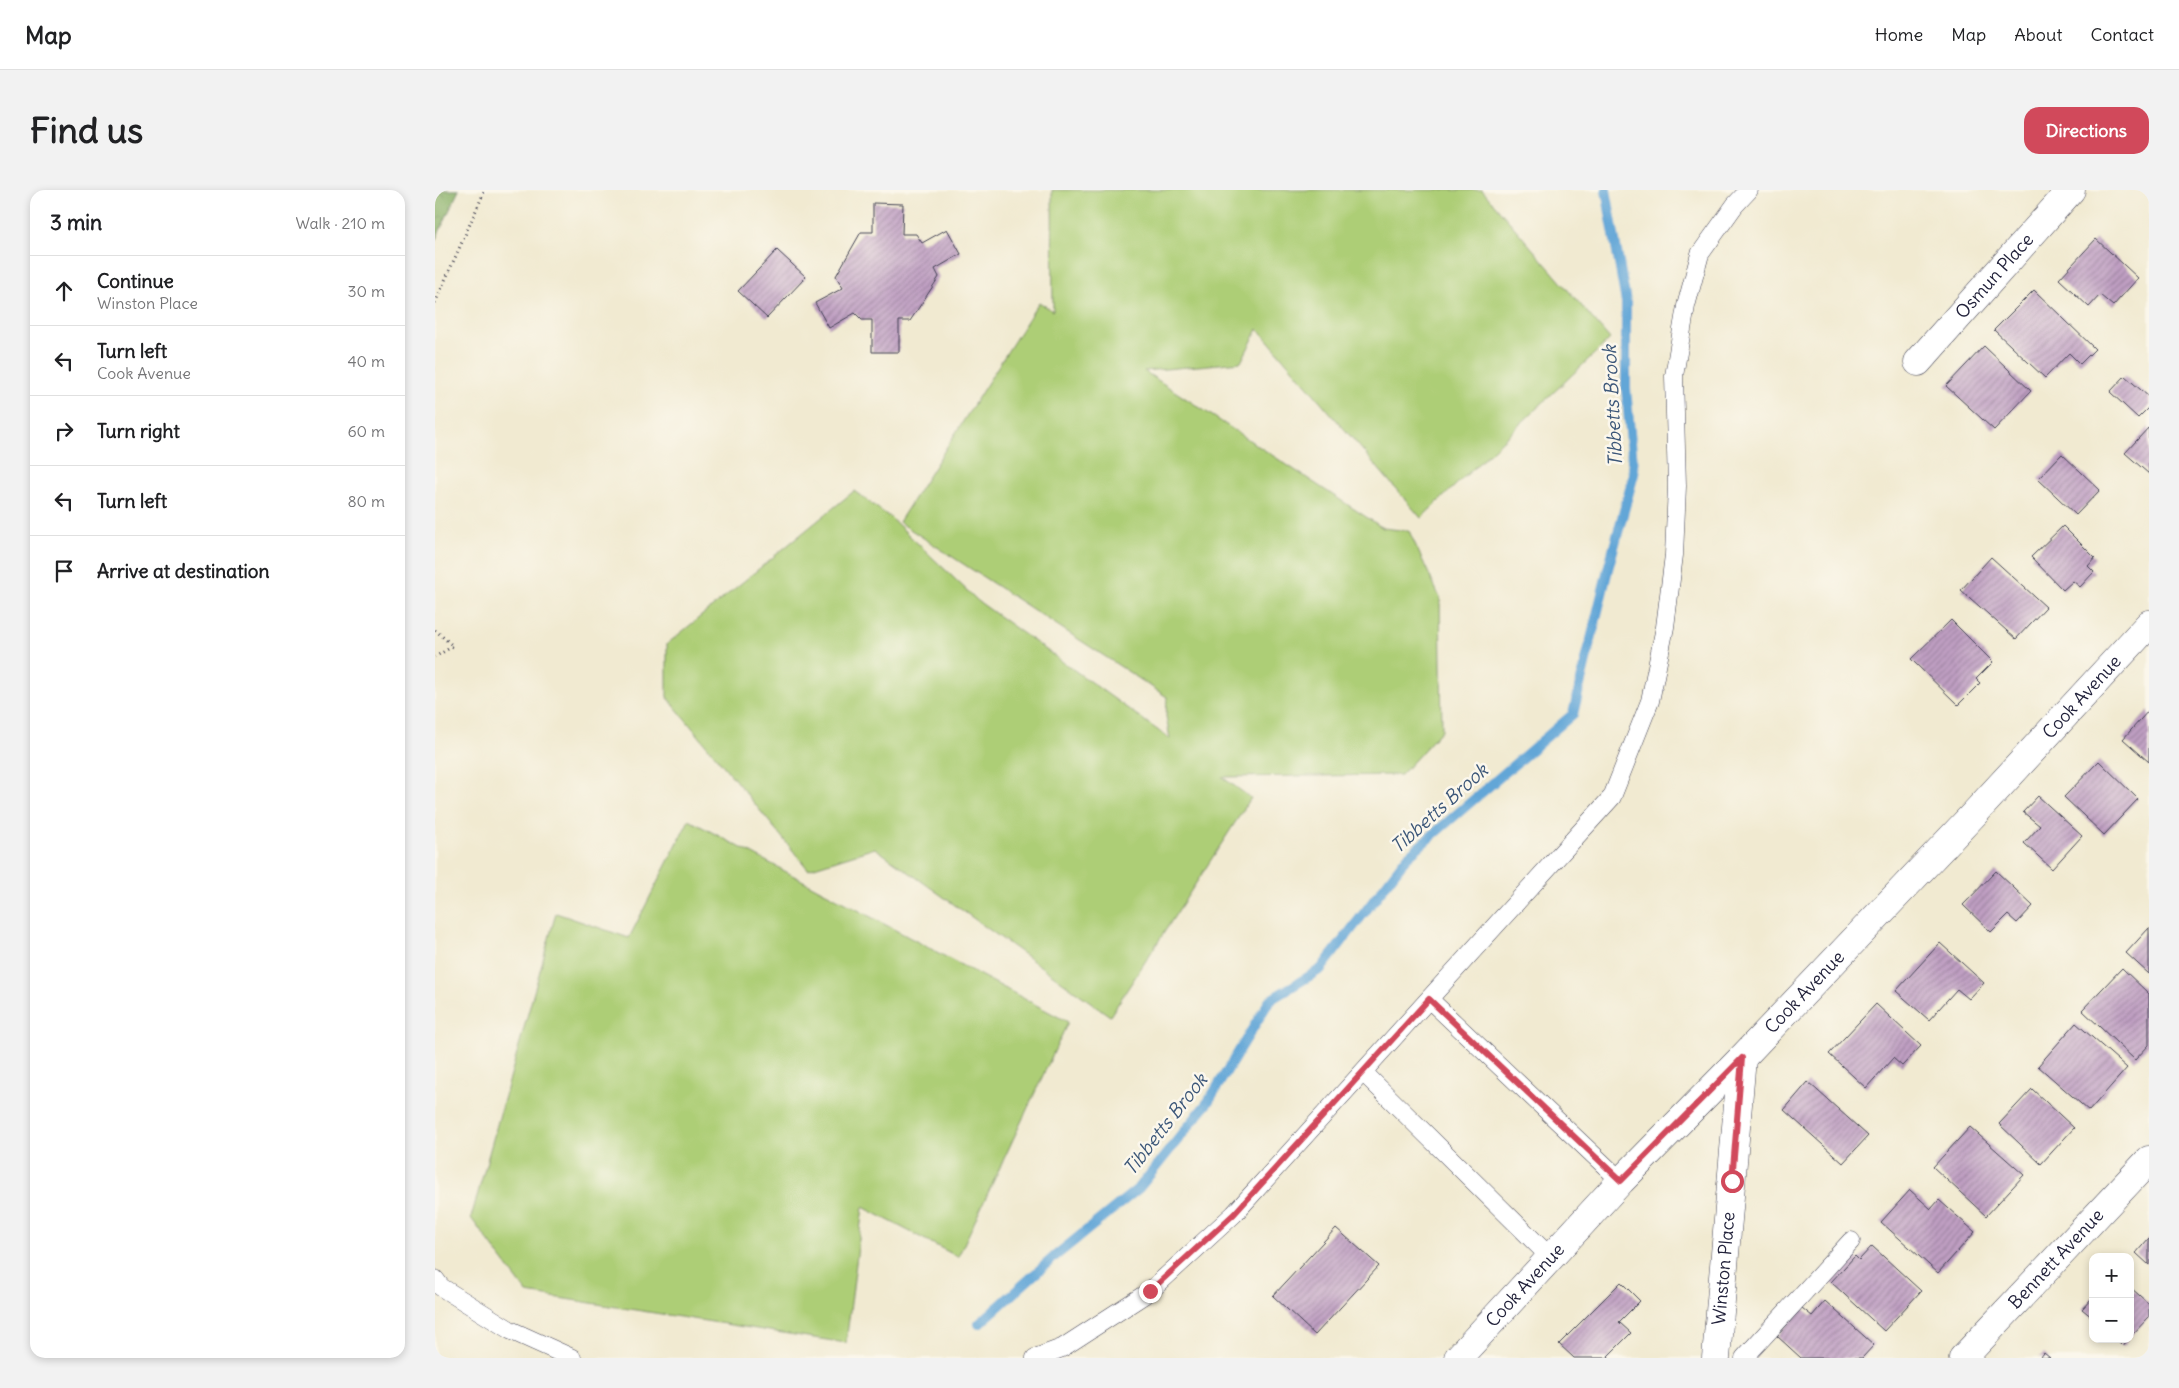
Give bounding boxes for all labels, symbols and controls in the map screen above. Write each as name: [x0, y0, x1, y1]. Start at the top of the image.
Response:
text: Map: [25, 20, 72, 50]
text: Home: [1875, 23, 1923, 46]
text: Map: [1951, 23, 1986, 46]
text: About: [2014, 23, 2062, 46]
text: Contact: [2090, 23, 2154, 46]
button: Directions: [2024, 107, 2149, 154]
text: Find us: [30, 108, 143, 152]
text: 3 min: [50, 209, 102, 236]
text: Walk · 210 m: [295, 213, 385, 233]
street label: Osmun Place: [1950, 228, 2038, 323]
text: Continue: [97, 269, 174, 293]
icon: ahead: [50, 277, 78, 305]
text: 30 m: [348, 281, 385, 301]
text: Winston Place: [97, 293, 198, 313]
text: Turn left: [97, 339, 167, 363]
water label: Tibbetts Brook: [1597, 343, 1627, 468]
icon: left: [50, 347, 78, 375]
text: 40 m: [347, 351, 385, 371]
text: Cook Avenue: [97, 363, 191, 383]
icon: right: [50, 417, 78, 445]
text: Turn right: [97, 419, 180, 443]
text: 60 m: [347, 421, 385, 441]
icon: left: [50, 487, 78, 515]
text: Turn left: [97, 489, 167, 513]
text: 80 m: [347, 491, 385, 511]
icon: arrive: [50, 557, 78, 585]
text: Arrive at destination: [97, 559, 270, 583]
street label: Cook Avenue: [2037, 650, 2126, 743]
water label: Tibbetts Brook: [1385, 757, 1493, 858]
street label: Cook Avenue: [1759, 946, 1849, 1038]
water label: Tibbetts Brook: [1118, 1067, 1213, 1180]
route start: [1721, 1170, 1744, 1193]
street label: Bennett Avenue: [2003, 1204, 2108, 1313]
street label: Winston Place: [1707, 1211, 1740, 1326]
street label: Cook Avenue: [1480, 1238, 1569, 1332]
map controls: [2089, 1253, 2134, 1343]
button: +: [2089, 1253, 2134, 1298]
route end: [1139, 1280, 1162, 1303]
button: −: [2089, 1298, 2134, 1343]

